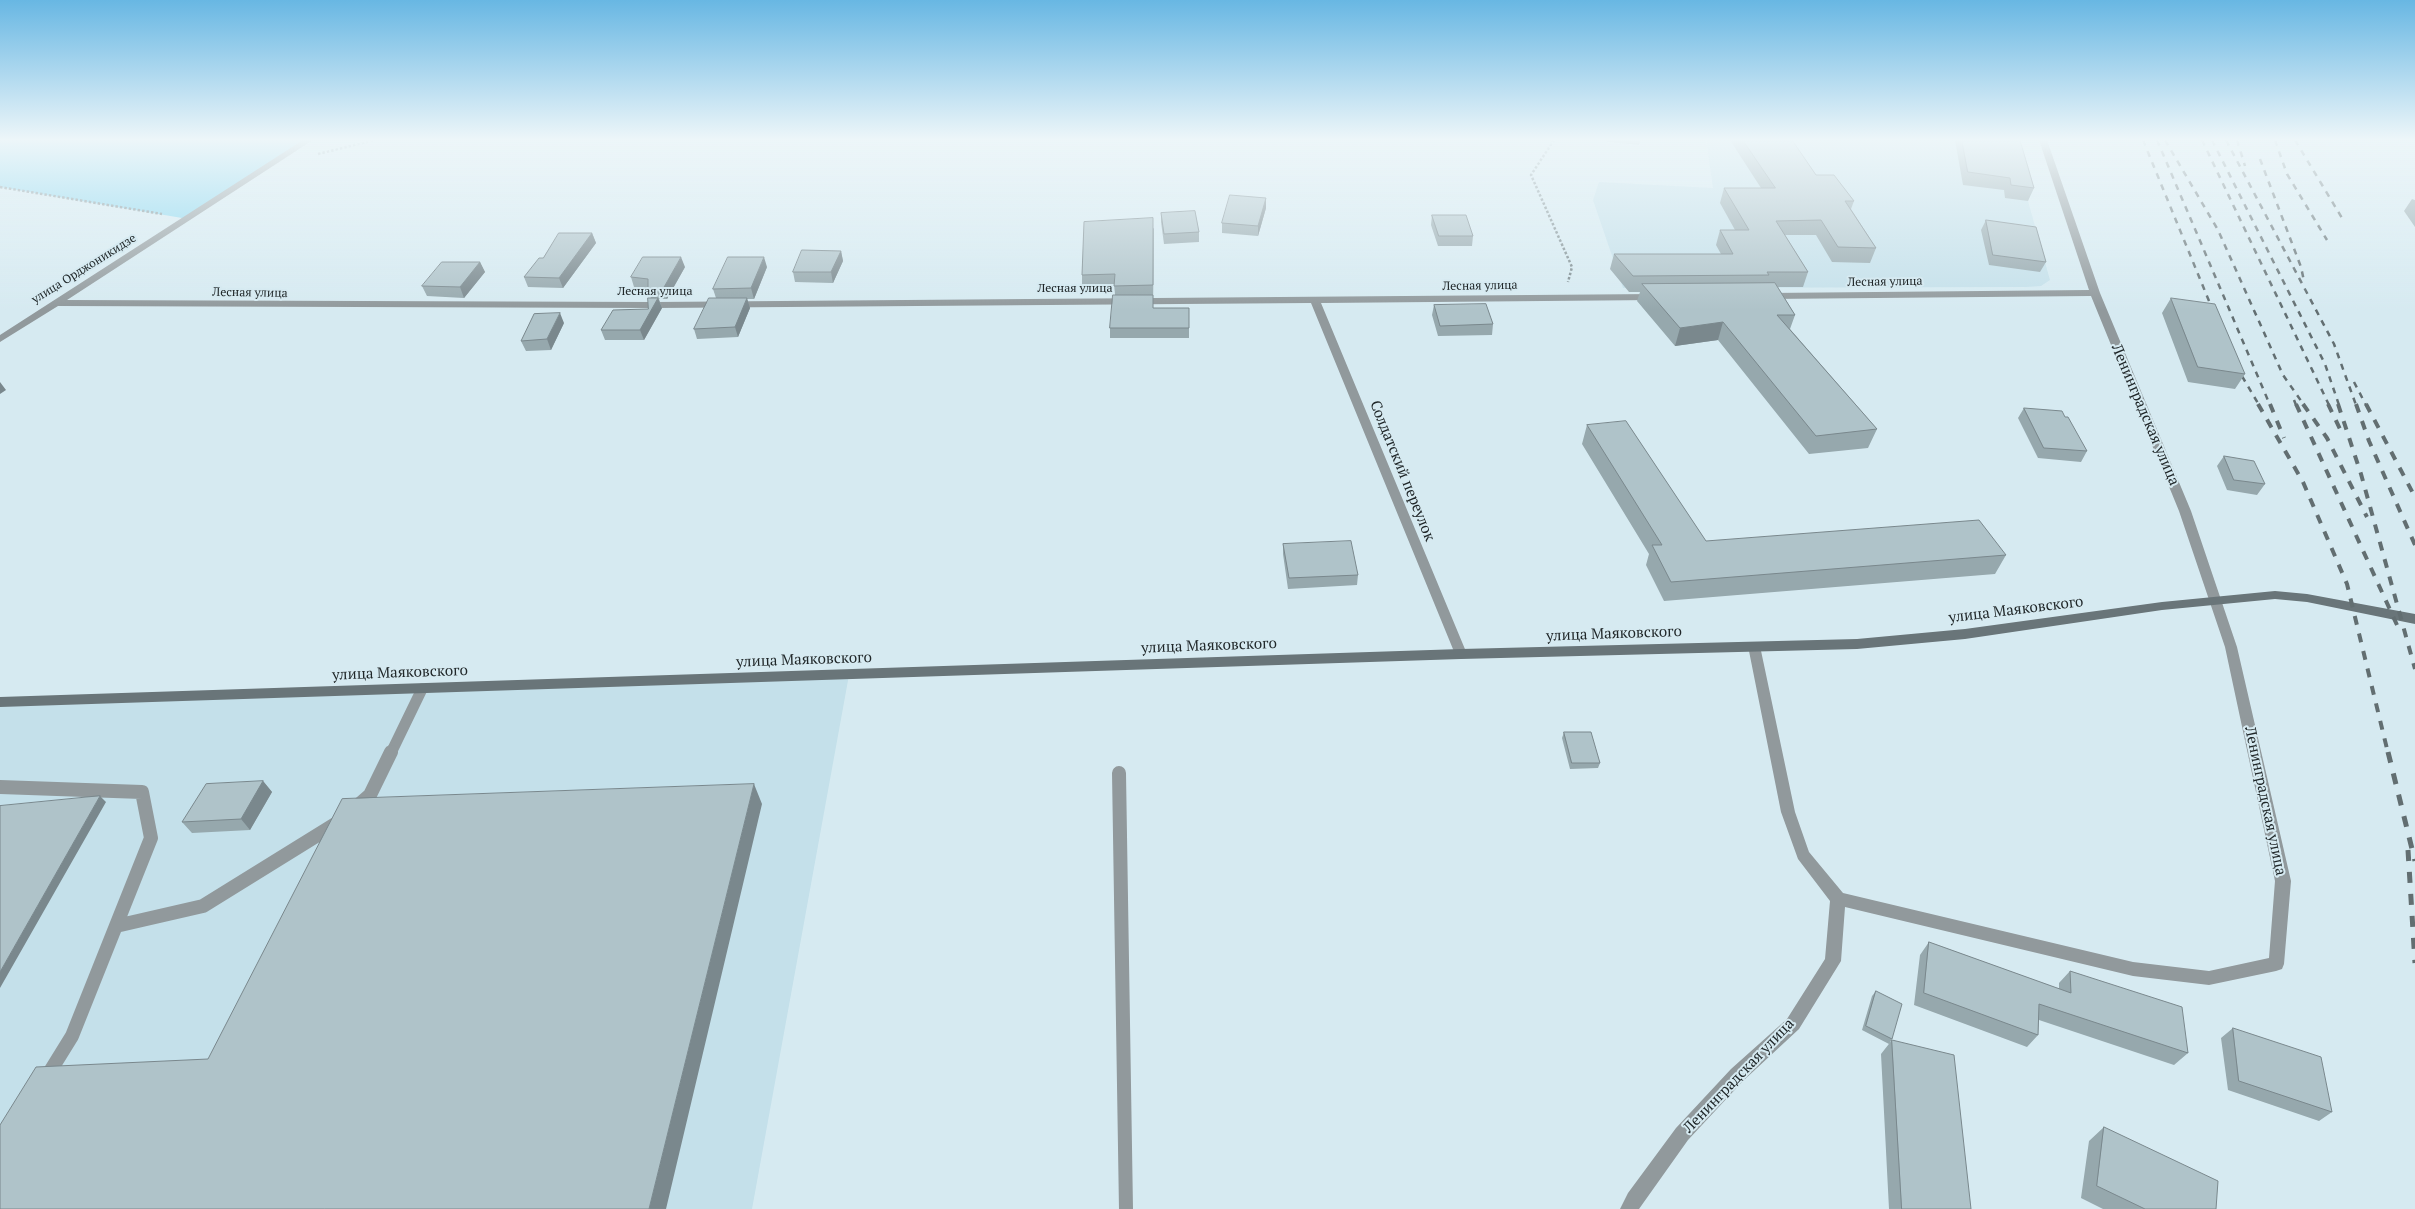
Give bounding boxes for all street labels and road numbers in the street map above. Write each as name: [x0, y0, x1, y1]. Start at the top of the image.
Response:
street label: улица Орджоникидзе: [29, 231, 139, 307]
street label: Лесная улица: [1847, 274, 1923, 290]
street label: Лесная улица: [1442, 278, 1518, 294]
street label: Лесная улица: [1037, 282, 1113, 296]
street label: Лесная улица: [212, 285, 288, 301]
street label: Лесная улица: [617, 285, 693, 299]
street label: Ленинградская улица: [2107, 342, 2183, 488]
street label: Солдатский переулок: [1365, 398, 1439, 544]
street label: улица Маяковского: [1948, 593, 2084, 627]
street label: улица Маяковского: [1546, 623, 1682, 645]
street label: улица Маяковского: [1141, 635, 1277, 657]
street label: улица Маяковского: [736, 649, 872, 671]
street label: улица Маяковского: [332, 662, 468, 684]
street label: Ленинградская улица: [2240, 725, 2290, 877]
street label: Ленинградская улица: [1680, 1015, 1798, 1137]

